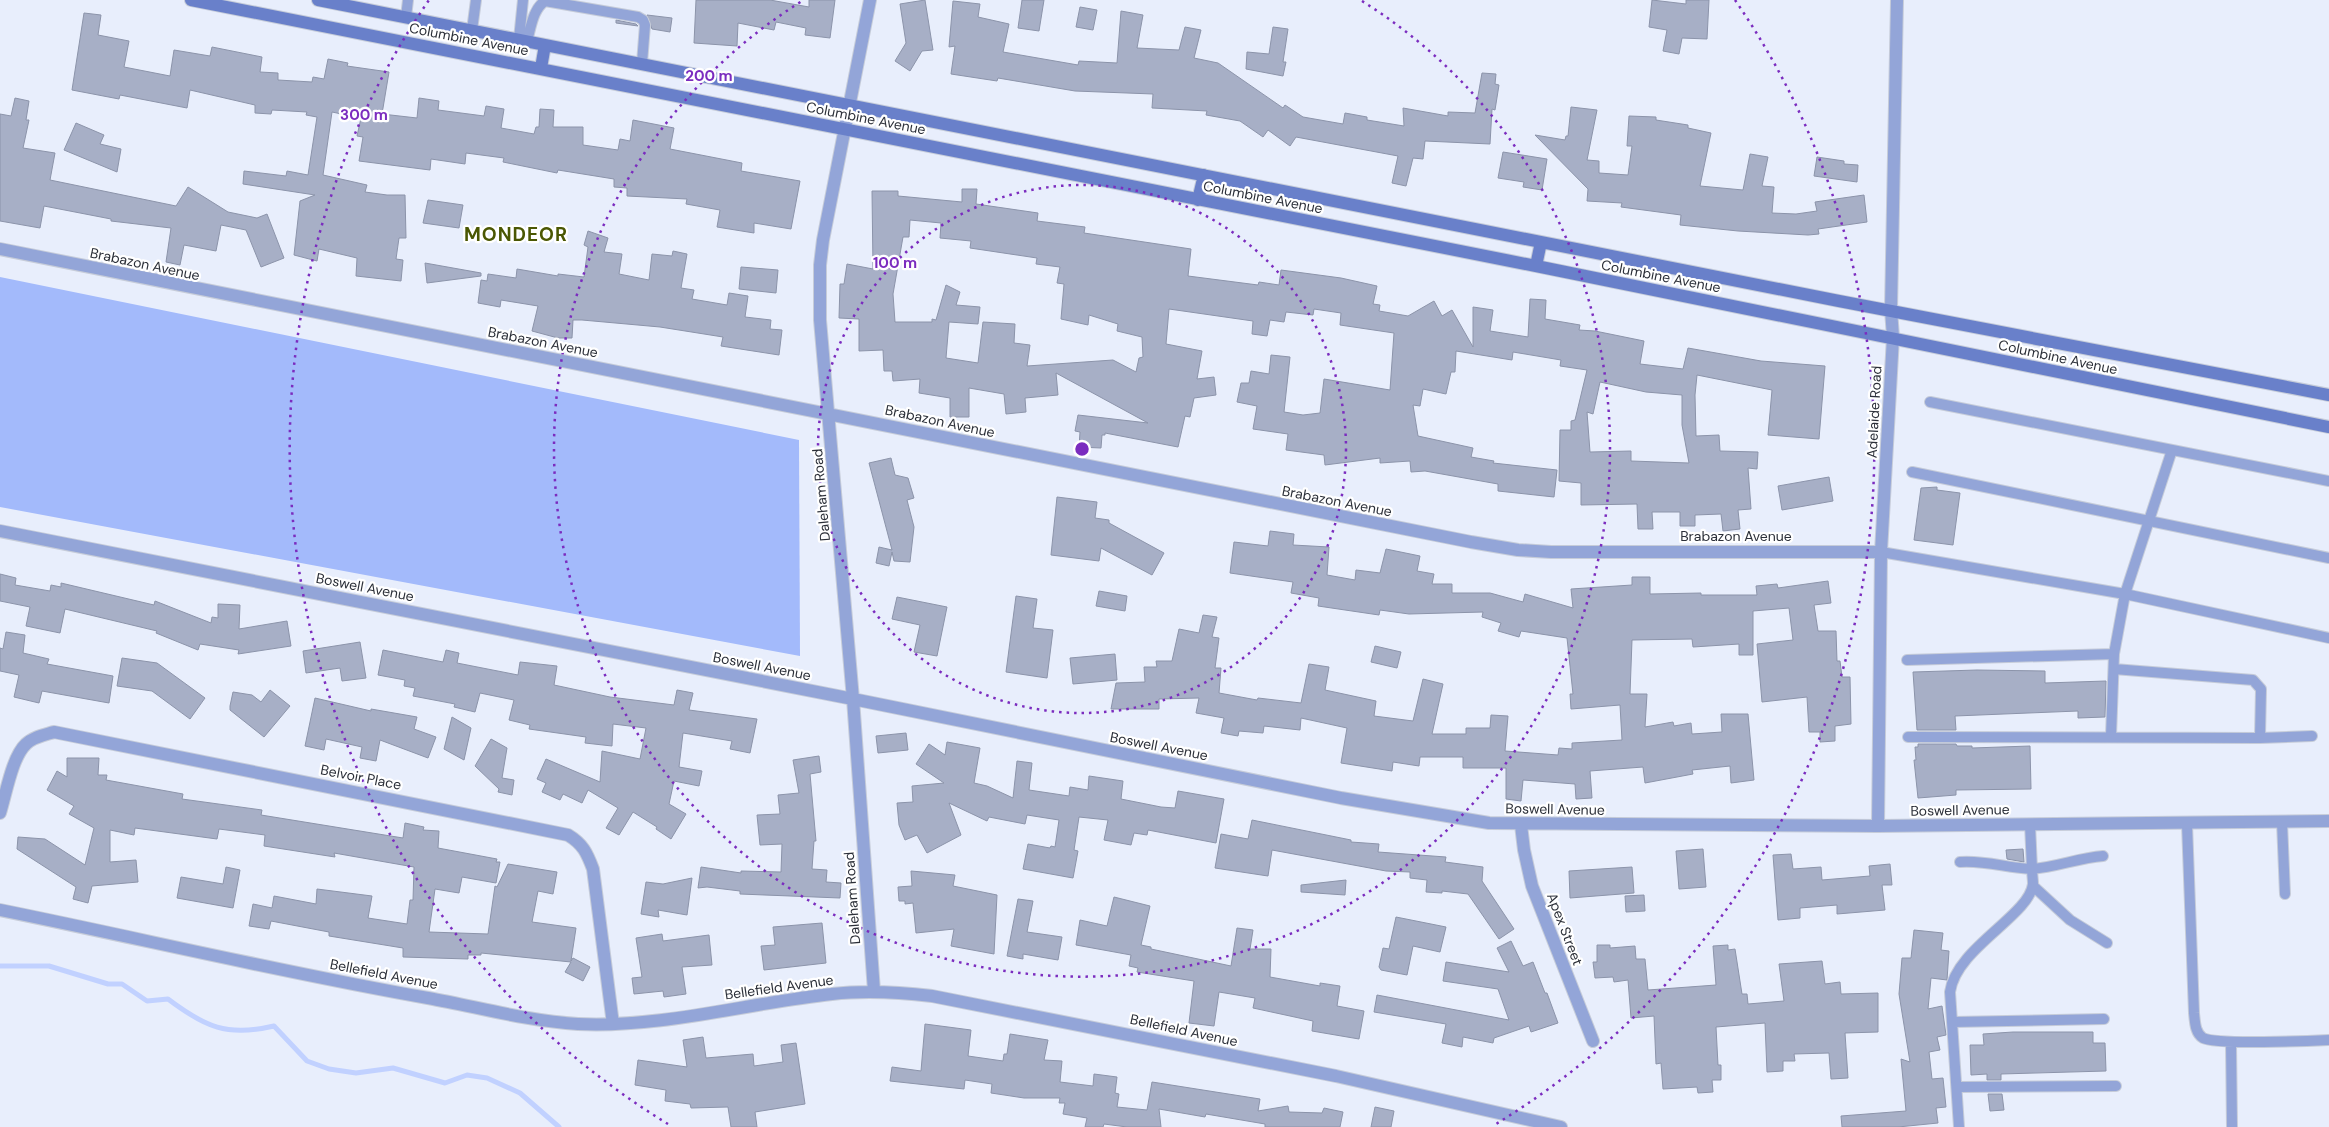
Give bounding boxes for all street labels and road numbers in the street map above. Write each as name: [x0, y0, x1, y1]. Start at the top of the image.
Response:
street label: Columbine Avenue: [408, 19, 530, 59]
street label: Columbine Avenue: [805, 98, 927, 138]
street label: Columbine Avenue: [1202, 177, 1324, 217]
street label: Brabazon Avenue: [89, 244, 202, 284]
street label: Columbine Avenue: [1600, 256, 1722, 296]
street label: Brabazon Avenue: [486, 323, 600, 361]
street label: Columbine Avenue: [1997, 336, 2119, 378]
street label: Adelaide Road: [1863, 365, 1885, 459]
street label: Brabazon Avenue: [884, 401, 997, 441]
street label: Daleham Road: [808, 448, 834, 542]
street label: Brabazon Avenue: [1280, 482, 1394, 520]
street label: Brabazon Avenue: [1680, 527, 1792, 545]
street label: Boswell Avenue: [314, 569, 416, 605]
street label: Boswell Avenue: [711, 648, 813, 684]
street label: Boswell Avenue: [1108, 728, 1210, 764]
street label: Belvoir Place: [319, 760, 403, 794]
street label: Boswell Avenue: [1505, 799, 1605, 819]
street label: Boswell Avenue: [1910, 800, 2010, 820]
street label: Daleham Road: [840, 851, 864, 945]
street label: Apex Street: [1543, 890, 1587, 968]
street label: Bellefield Avenue: [328, 955, 440, 993]
street label: Bellefield Avenue: [723, 970, 835, 1004]
street label: Bellefield Avenue: [1129, 1010, 1240, 1050]

